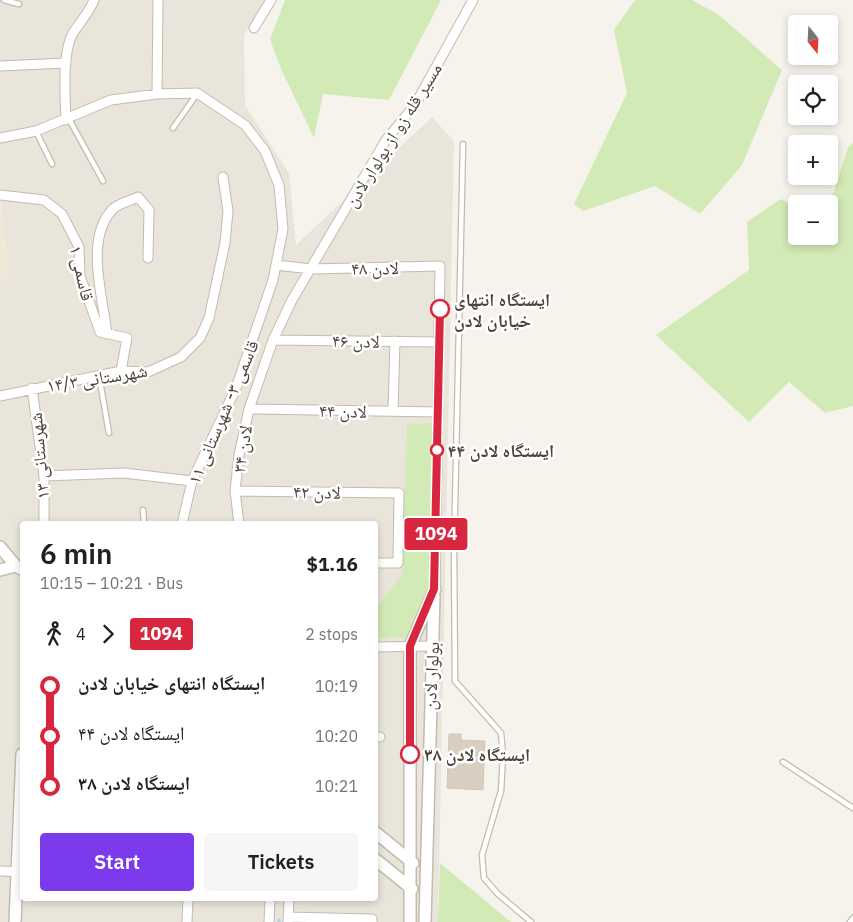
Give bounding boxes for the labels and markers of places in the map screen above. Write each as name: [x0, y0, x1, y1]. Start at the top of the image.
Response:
place label: ایستگاه انتهای خیابان لادن: [454, 288, 550, 332]
marker: ایستگاه انتهای خیابان لادن: [430, 299, 450, 319]
place label: ایستگاه لادن ۴۴: [448, 439, 554, 462]
marker: ایستگاه لادن ۴۴: [430, 443, 444, 457]
place label: ایستگاه لادن ۳۸: [424, 743, 530, 766]
marker: ایستگاه لادن ۳۸: [400, 744, 420, 764]

